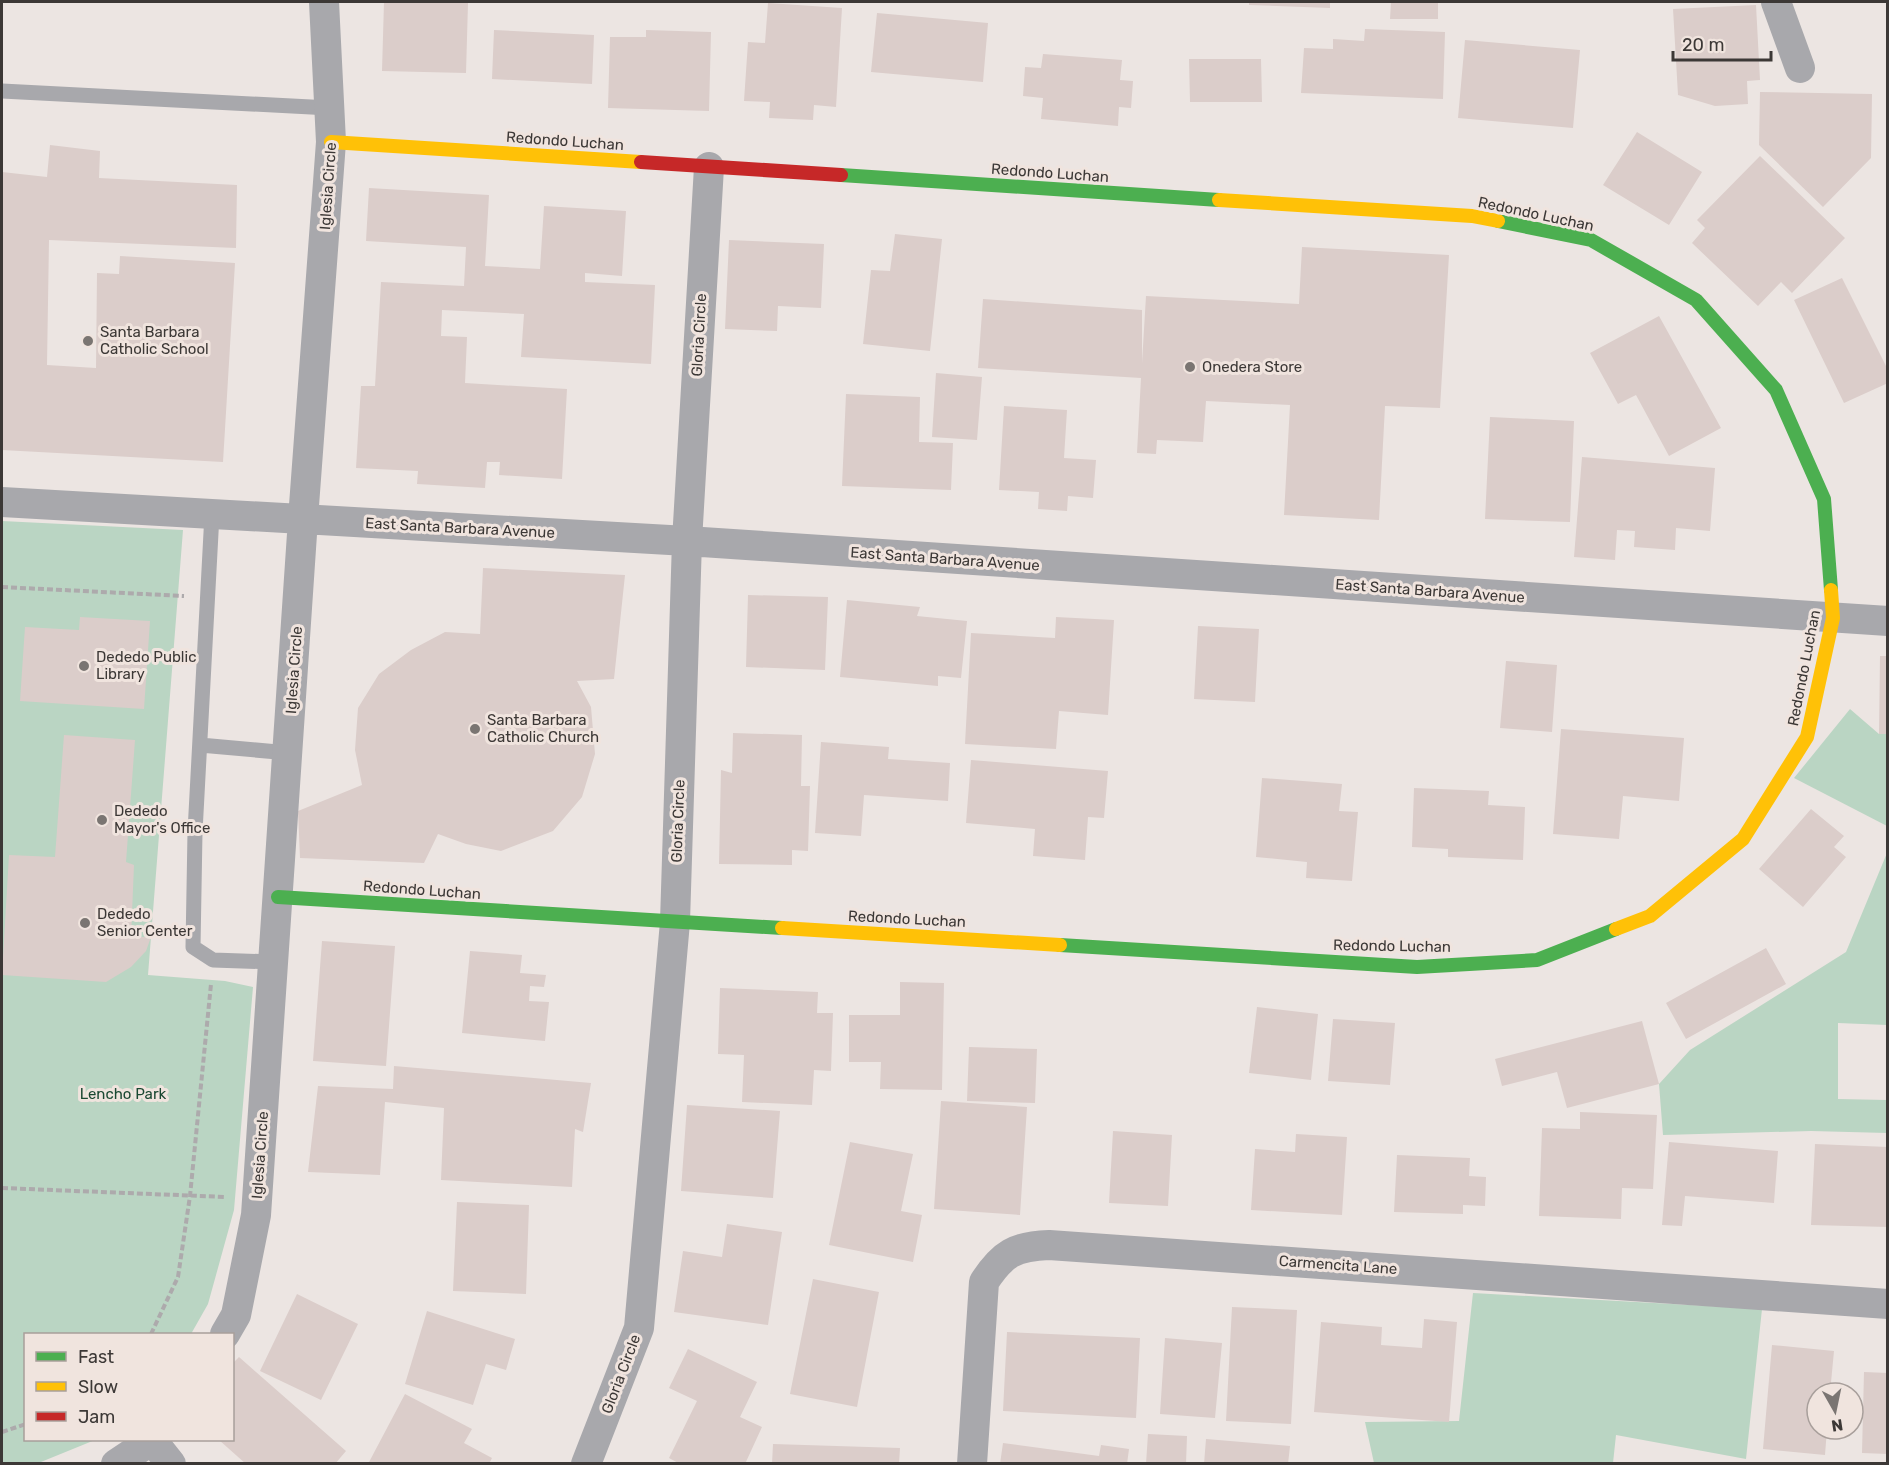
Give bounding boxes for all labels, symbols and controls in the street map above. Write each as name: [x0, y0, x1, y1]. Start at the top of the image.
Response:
scale bar: [1673, 24, 1770, 62]
text: 20 m: [1682, 34, 1724, 56]
street label: Redondo Luchan: [506, 128, 624, 154]
street label: Iglesia Circle: [316, 142, 340, 230]
street label: Redondo Luchan: [991, 160, 1109, 186]
street label: Redondo Luchan: [1476, 193, 1596, 235]
street label: Gloria Circle: [688, 293, 710, 377]
place label: Santa Barbara Catholic School: [100, 323, 209, 358]
marker: Santa Barbara Catholic School: [81, 334, 95, 348]
place label: Onedera Store: [1202, 358, 1302, 376]
marker: Onedera Store: [1183, 360, 1197, 374]
street label: East Santa Barbara Avenue: [365, 514, 555, 542]
street label: East Santa Barbara Avenue: [850, 543, 1040, 575]
street label: East Santa Barbara Avenue: [1335, 575, 1525, 607]
street label: Redondo Luchan: [1784, 608, 1824, 728]
street label: Iglesia Circle: [282, 626, 306, 714]
place label: Dededo Public Library: [96, 648, 196, 683]
marker: Dededo Public Library: [77, 659, 91, 673]
place label: Santa Barbara Catholic Church: [487, 711, 599, 746]
marker: Santa Barbara Catholic Church: [468, 722, 482, 736]
street label: Gloria Circle: [668, 779, 688, 863]
place label: Dededo Mayor's Office: [114, 802, 210, 837]
marker: Dededo Mayor's Office: [95, 813, 109, 827]
street label: Redondo Luchan: [363, 877, 481, 903]
place label: Dededo Senior Center: [97, 905, 193, 940]
street label: Redondo Luchan: [848, 907, 966, 931]
marker: Dededo Senior Center: [78, 916, 92, 930]
street label: Redondo Luchan: [1333, 936, 1451, 956]
park label: Lencho Park: [80, 1085, 167, 1103]
street label: Iglesia Circle: [248, 1111, 272, 1199]
street label: Carmencita Lane: [1278, 1252, 1398, 1278]
street label: Gloria Circle: [598, 1332, 644, 1416]
legend: [24, 1333, 234, 1441]
text: Fast: [78, 1346, 114, 1368]
text: Slow: [78, 1376, 118, 1398]
north arrow: [1805, 1381, 1865, 1441]
text: Jam: [78, 1406, 115, 1428]
text: N: [1830, 1415, 1844, 1436]

